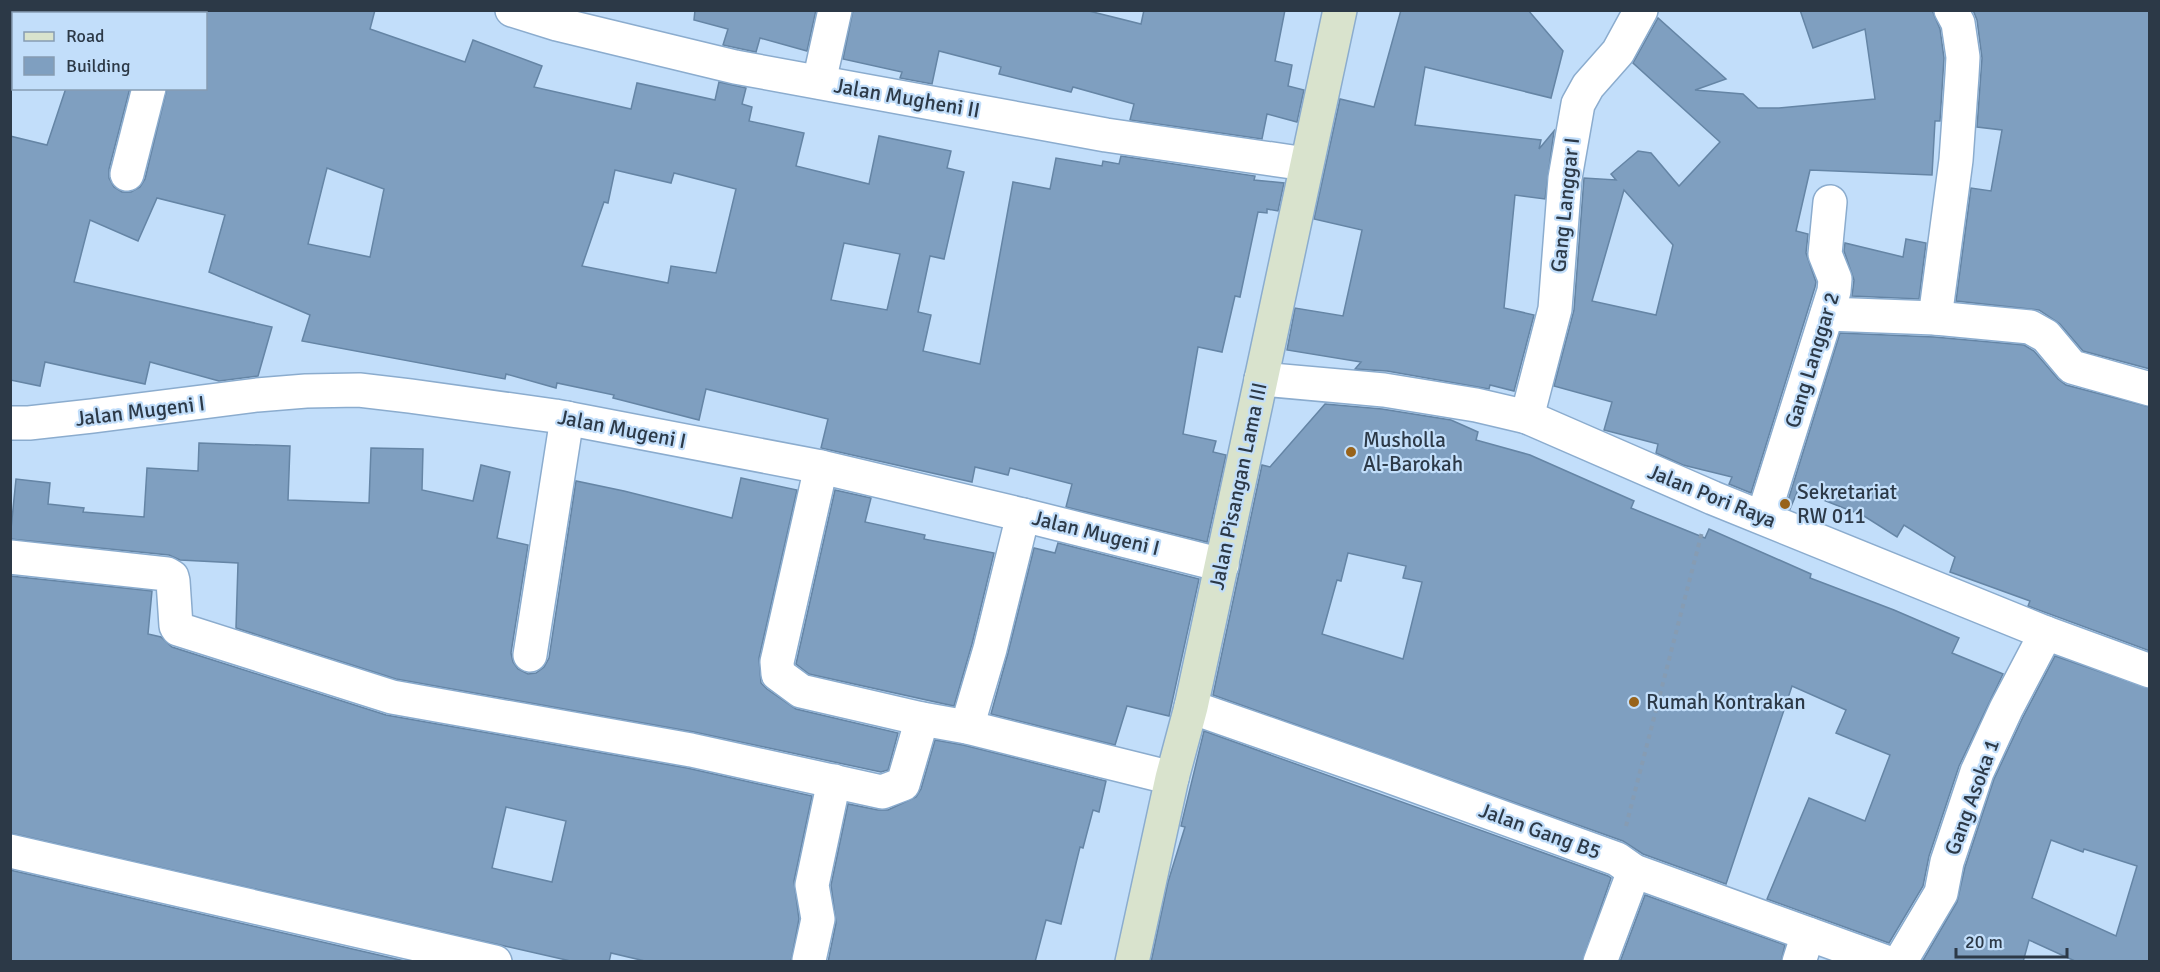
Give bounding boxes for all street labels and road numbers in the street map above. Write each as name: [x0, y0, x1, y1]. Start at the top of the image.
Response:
street label: Jalan Mugheni II: [832, 72, 982, 124]
street label: Gang Langgar I: [1545, 136, 1585, 274]
street label: Gang Langgar 2: [1779, 289, 1845, 431]
street label: Jalan Pisangan Lama III: [1203, 380, 1273, 592]
street label: Jalan Mugeni I: [74, 390, 206, 432]
street label: Jalan Mugeni I: [556, 404, 688, 454]
street label: Jalan Pori Raya: [1644, 458, 1780, 534]
street label: Jalan Mugeni I: [1030, 505, 1162, 561]
street label: Gang Asoka 1: [1939, 736, 2005, 858]
street label: Jalan Gang B5: [1476, 797, 1604, 865]

